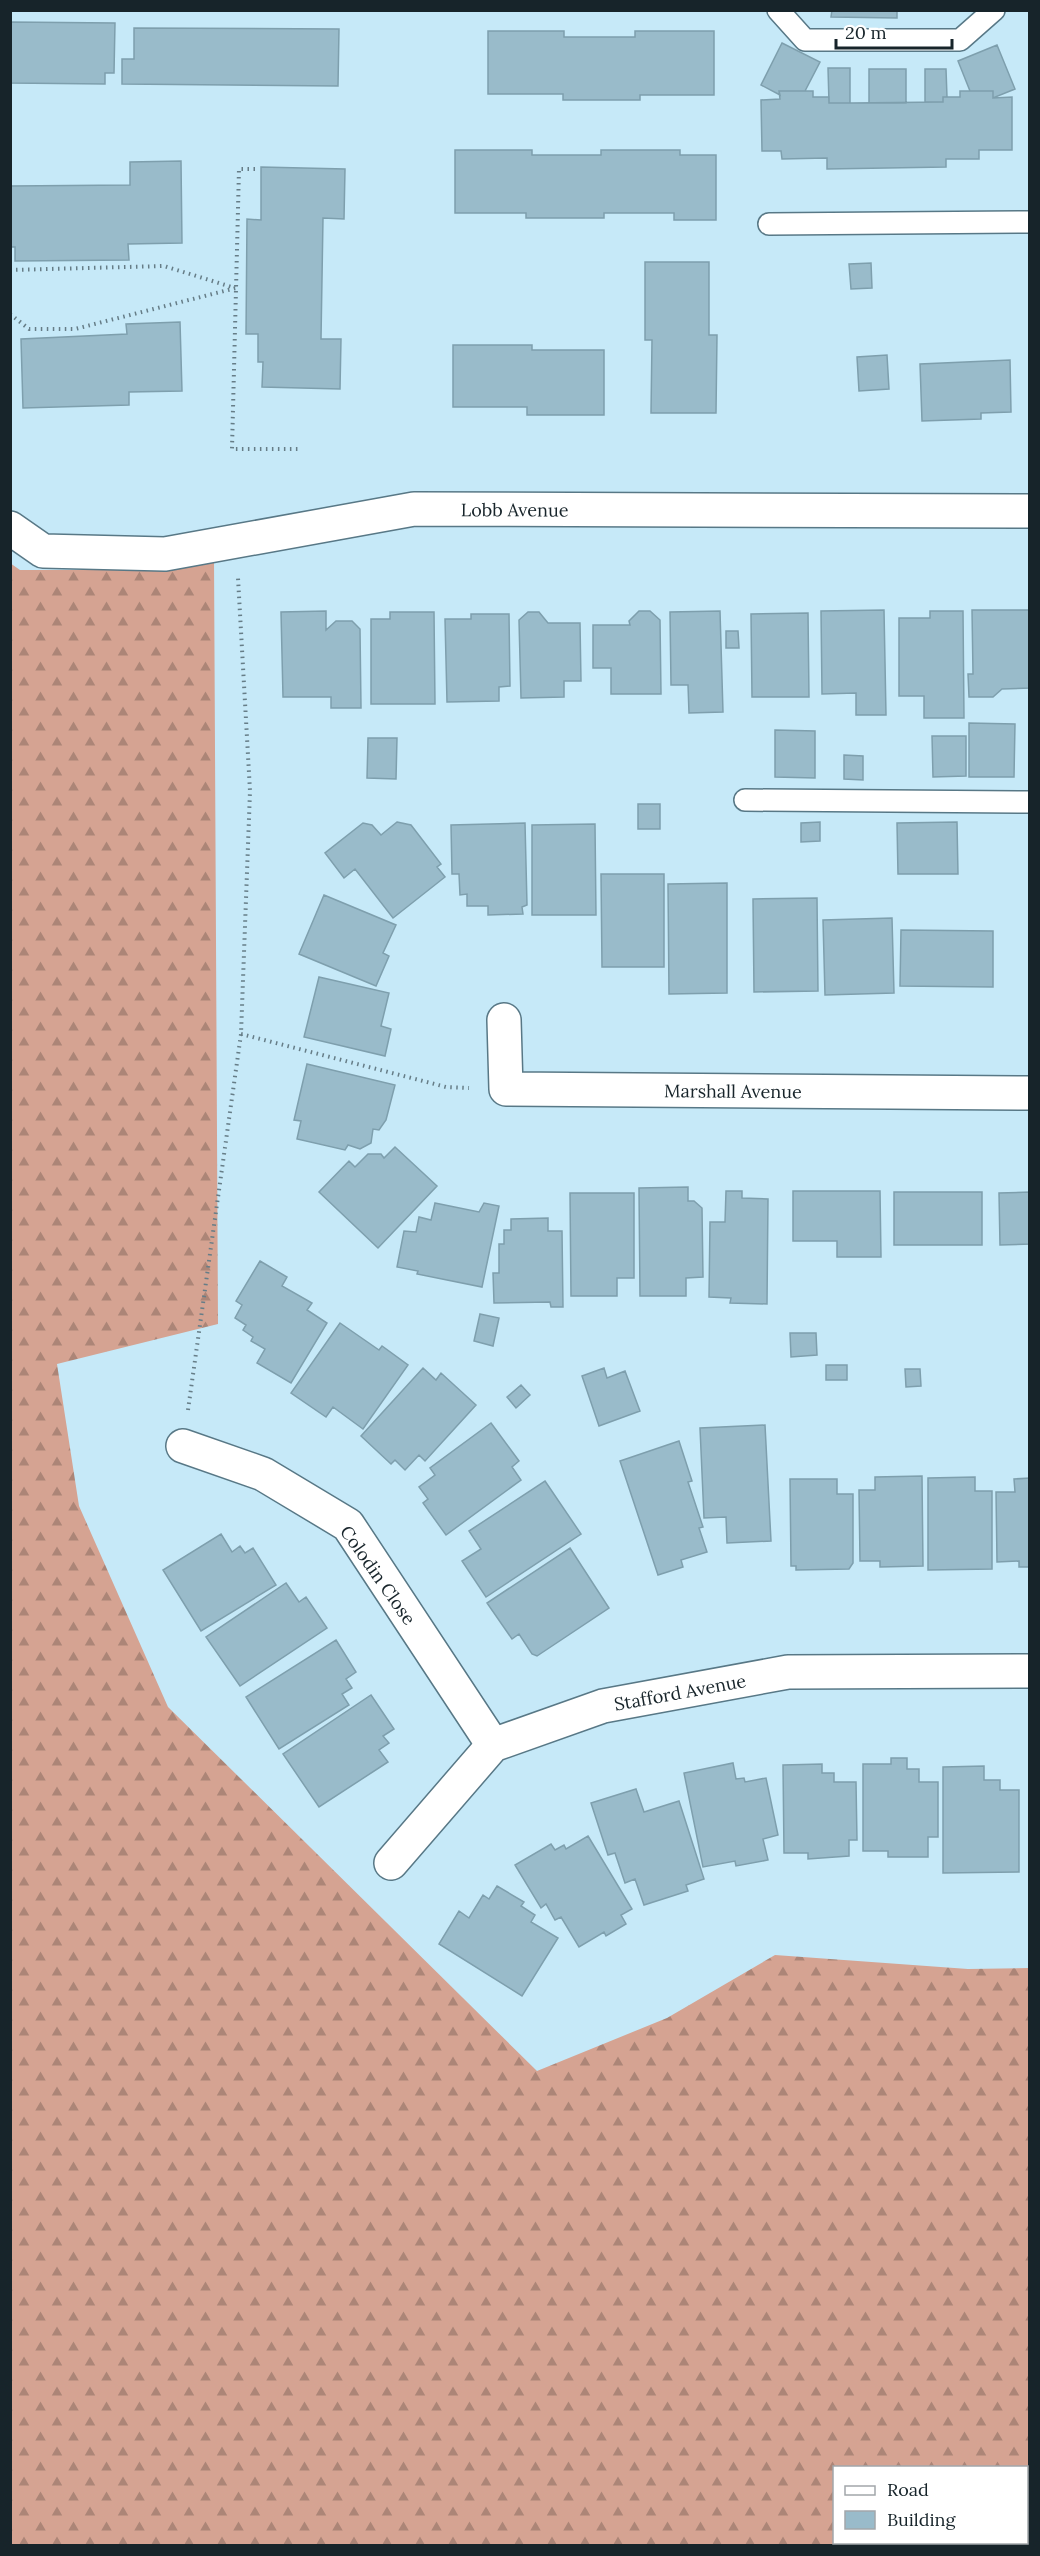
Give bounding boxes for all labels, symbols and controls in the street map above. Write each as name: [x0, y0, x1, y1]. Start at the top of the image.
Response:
scale bar: [836, 12, 952, 50]
text: 20 m: [845, 21, 887, 44]
street label: Lobb Avenue: [461, 498, 569, 521]
street label: Marshall Avenue: [664, 1079, 802, 1103]
street label: Colodin Close: [335, 1521, 421, 1629]
street label: Stafford Avenue: [612, 1668, 748, 1715]
legend: [833, 2466, 1028, 2544]
text: Road: [887, 2478, 929, 2501]
text: Building: [887, 2508, 957, 2531]

